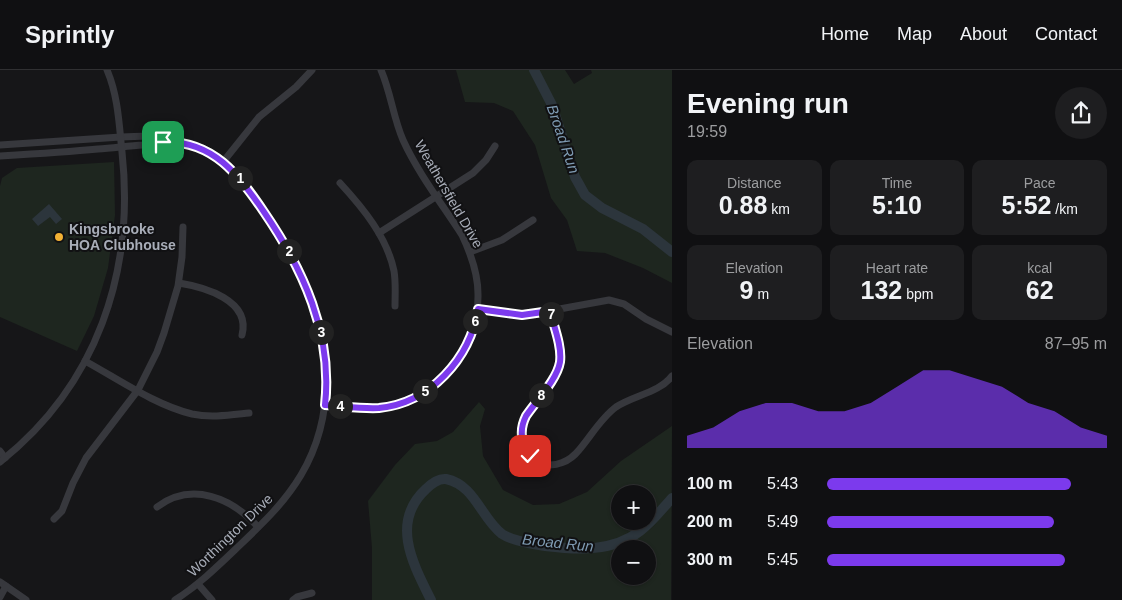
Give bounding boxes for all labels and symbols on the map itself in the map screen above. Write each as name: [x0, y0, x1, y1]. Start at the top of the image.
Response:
water label: Broad Run: [544, 102, 583, 176]
pin: [142, 121, 184, 163]
street label: Weathersfield Drive: [412, 137, 487, 251]
pin: 1: [228, 166, 252, 190]
place label: Kingsbrooke HOA Clubhouse: [69, 221, 176, 253]
marker: Kingsbrooke HOA Clubhouse: [53, 231, 65, 243]
pin: 2: [276, 238, 302, 264]
pin: 7: [538, 302, 564, 326]
pin: 6: [462, 308, 488, 334]
pin: 3: [308, 320, 334, 344]
pin: 5: [412, 378, 438, 404]
pin: 8: [528, 382, 554, 408]
pin: 4: [328, 394, 352, 418]
pin: [509, 435, 551, 477]
street label: Worthington Drive: [184, 490, 276, 580]
water label: Broad Run: [522, 530, 595, 555]

